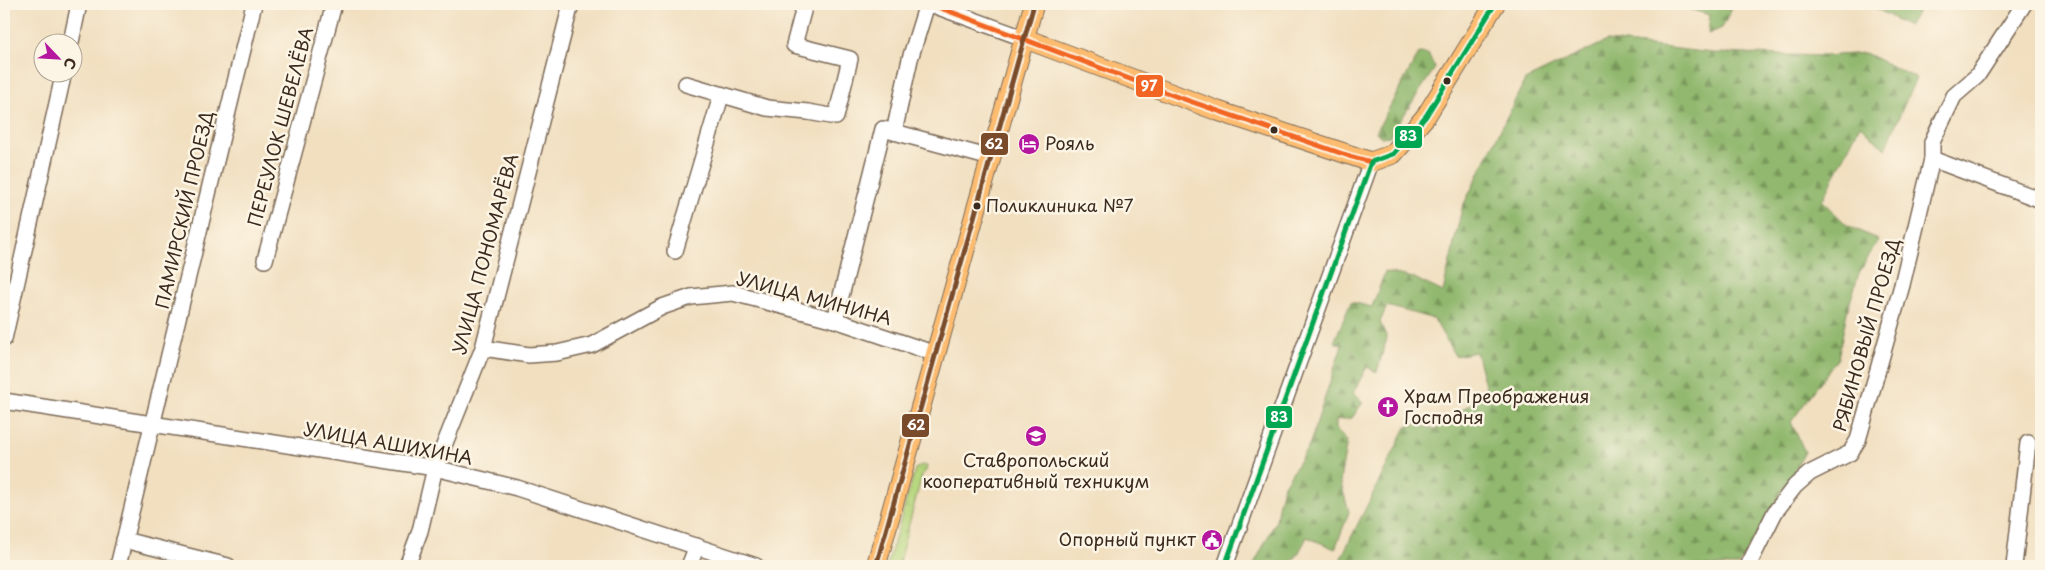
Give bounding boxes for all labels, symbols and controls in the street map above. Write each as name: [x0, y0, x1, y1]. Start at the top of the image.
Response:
street label: ПЕРЕУЛОК ШЕВЕЛЁВА: [240, 24, 319, 229]
north arrow: [32, 32, 82, 82]
text: С: [58, 54, 82, 73]
line badge: 97: [1135, 74, 1164, 98]
text: 97: [1141, 75, 1158, 96]
unlabelled marker: [1442, 76, 1452, 86]
street label: ПАМИРСКИЙ ПРОЕЗД: [148, 108, 220, 311]
unlabelled marker: [1269, 125, 1279, 135]
line badge: 83: [1394, 125, 1423, 149]
text: 83: [1399, 125, 1417, 146]
place label: Рояль: [1045, 129, 1095, 156]
line badge: 62: [980, 132, 1009, 156]
hotel icon: Рояль: [1017, 132, 1041, 156]
text: 62: [985, 133, 1003, 154]
street label: УЛИЦА ПОНОМАРЁВА: [445, 150, 524, 357]
place label: Поликлиника №7: [986, 192, 1134, 218]
marker: Поликлиника №7: [972, 201, 982, 211]
street label: РЯБИНОВЫЙ ПРОЕЗД: [1825, 235, 1906, 434]
street label: УЛИЦА МИНИНА: [734, 264, 895, 331]
place label: Храм Преображения Господня: [1404, 382, 1590, 430]
church icon: Храм Преображения Господня: [1376, 395, 1400, 419]
line badge: 83: [1265, 405, 1293, 429]
text: 83: [1270, 406, 1288, 427]
line badge: 62: [901, 413, 930, 438]
street label: УЛИЦА АШИХИНА: [302, 414, 475, 471]
text: 62: [907, 414, 925, 435]
school or university icon: Ставропольский кооперативный техникум: [1024, 424, 1048, 448]
place label: Ставропольский кооперативный техникум: [923, 446, 1149, 494]
place label: Опорный пункт: [1059, 525, 1196, 552]
public building icon: Опорный пункт: [1200, 528, 1224, 552]

